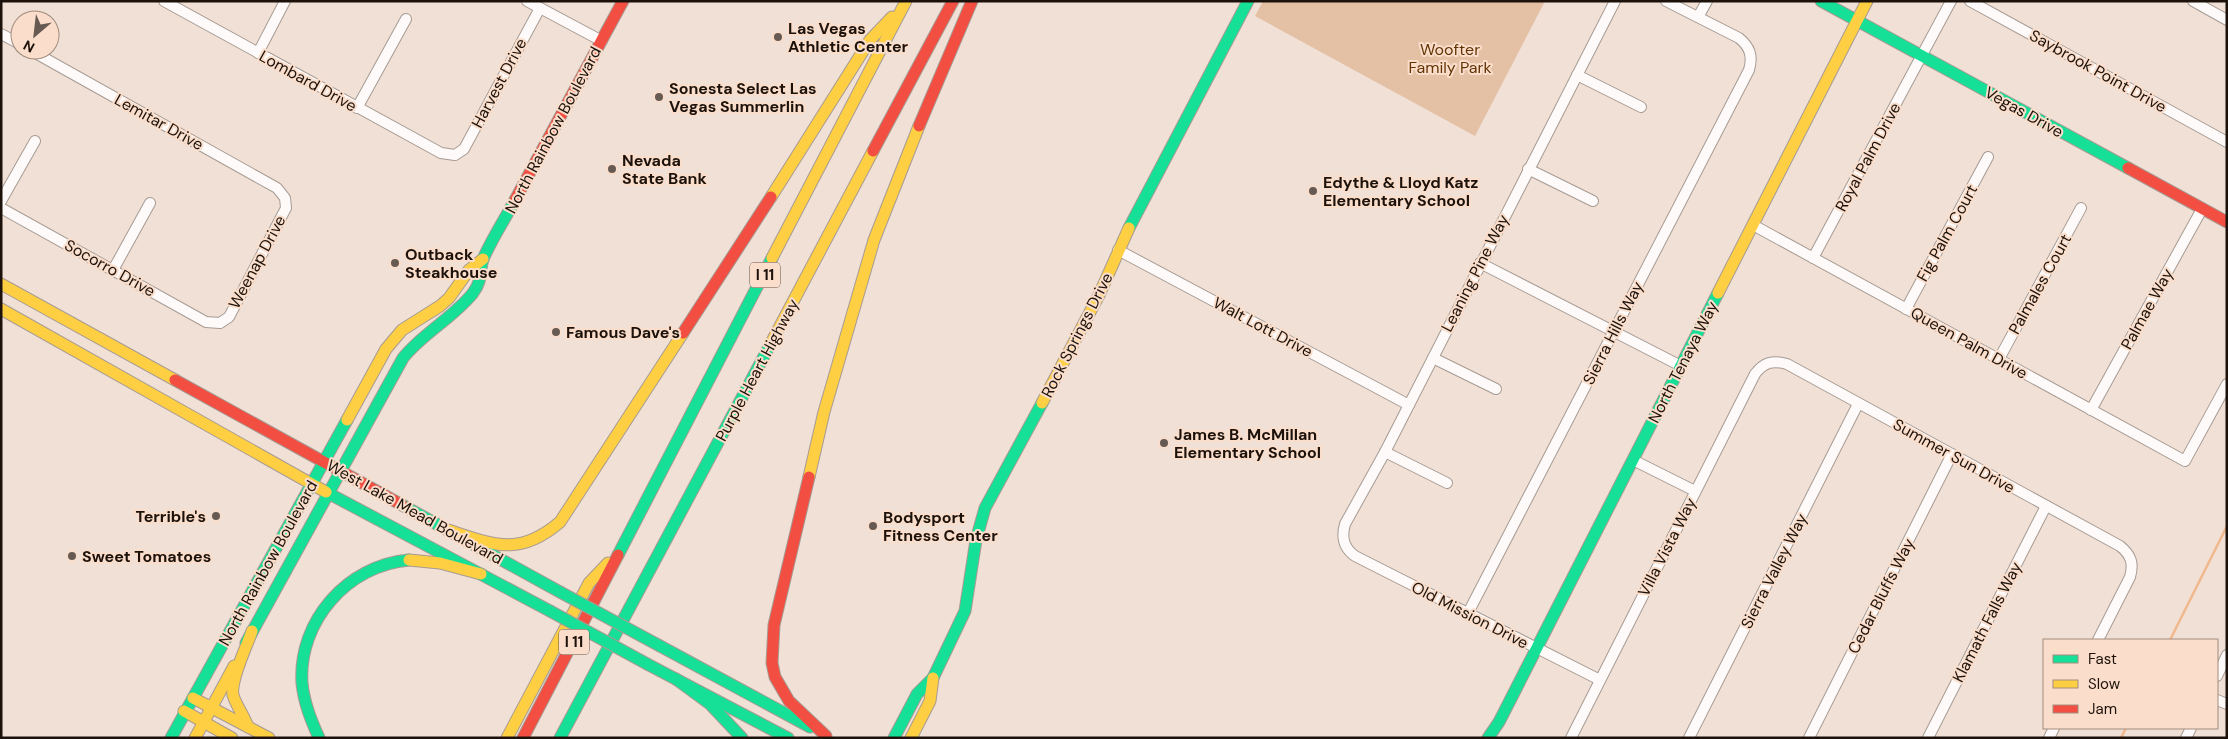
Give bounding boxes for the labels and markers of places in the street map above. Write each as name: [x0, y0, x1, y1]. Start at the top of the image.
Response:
place label: Las Vegas Athletic Center: [788, 18, 909, 57]
marker: Las Vegas Athletic Center: [772, 31, 784, 43]
place label: Sonesta Select Las Vegas Summerlin: [669, 78, 817, 117]
marker: Sonesta Select Las Vegas Summerlin: [653, 91, 665, 103]
place label: Nevada State Bank: [622, 150, 707, 189]
marker: Nevada State Bank: [606, 163, 618, 175]
place label: Edythe & Lloyd Katz Elementary School: [1323, 172, 1478, 211]
marker: Edythe & Lloyd Katz Elementary School: [1307, 185, 1319, 197]
place label: Outback Steakhouse: [405, 244, 497, 283]
marker: Outback Steakhouse: [389, 257, 401, 269]
place label: Famous Dave's: [566, 322, 680, 343]
marker: Famous Dave's: [550, 326, 562, 338]
place label: James B. McMillan Elementary School: [1174, 424, 1321, 463]
marker: James B. McMillan Elementary School: [1158, 437, 1170, 449]
place label: Terrible's: [136, 506, 206, 527]
place label: Bodysport Fitness Center: [883, 507, 998, 546]
marker: Terrible's: [210, 510, 222, 522]
marker: Bodysport Fitness Center: [867, 520, 879, 532]
place label: Sweet Tomatoes: [82, 546, 211, 567]
marker: Sweet Tomatoes: [66, 550, 78, 562]

